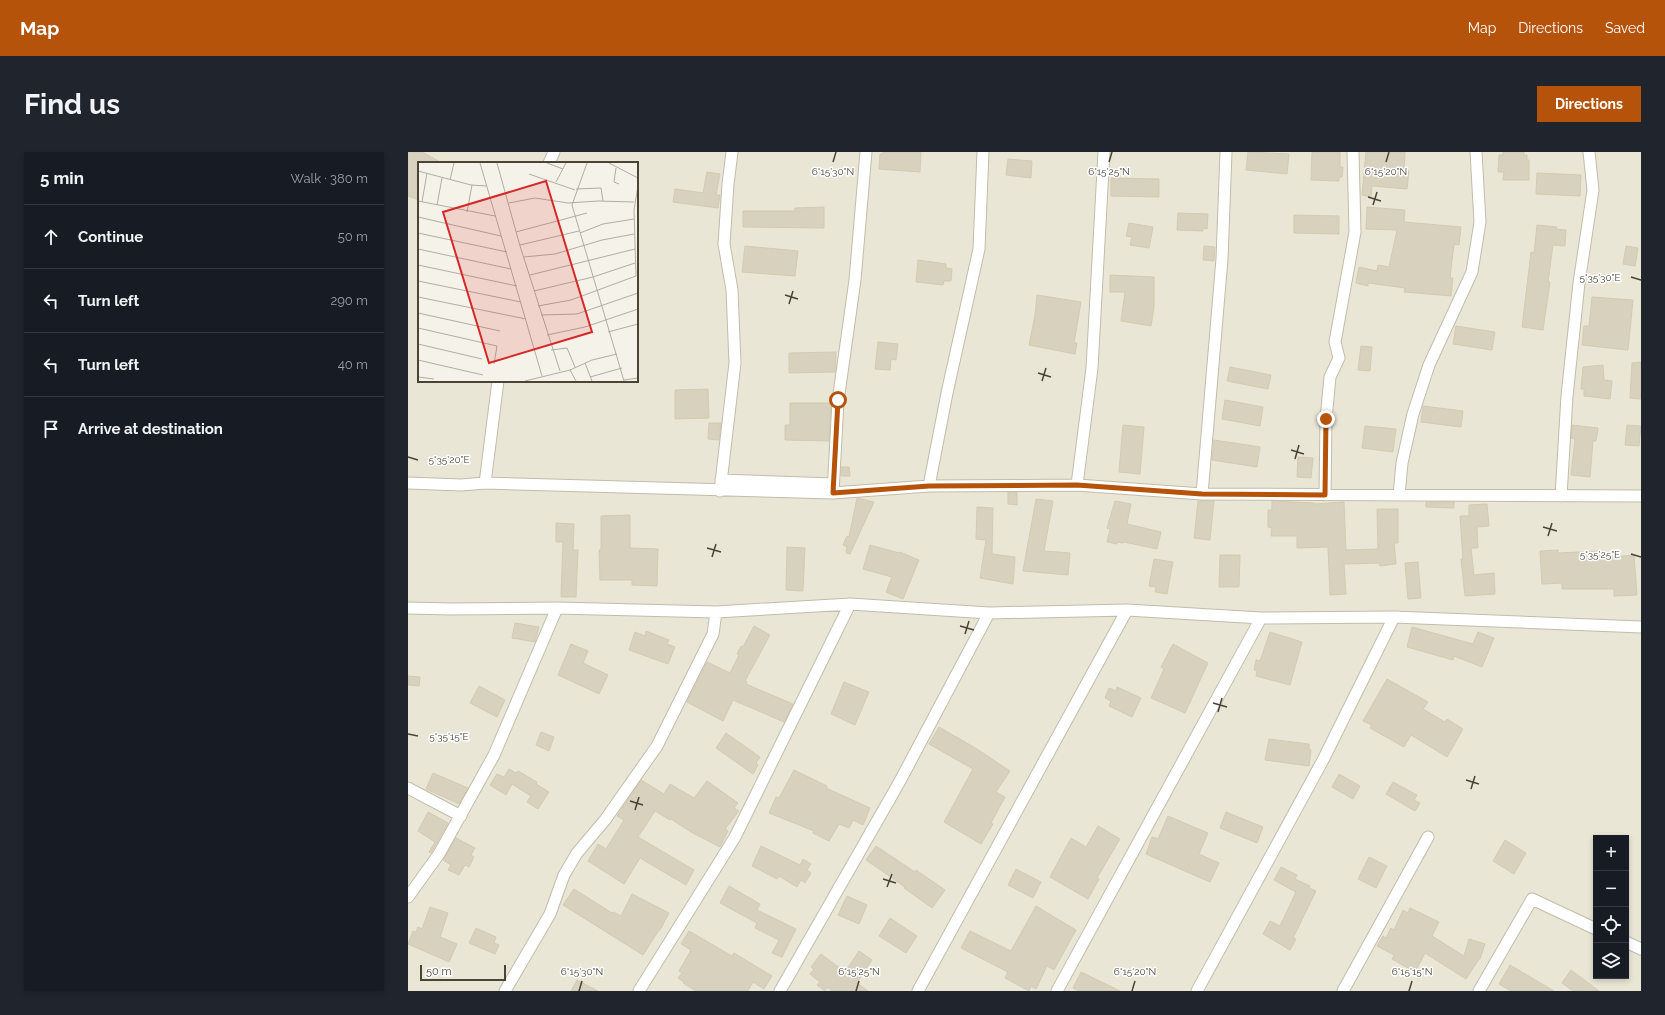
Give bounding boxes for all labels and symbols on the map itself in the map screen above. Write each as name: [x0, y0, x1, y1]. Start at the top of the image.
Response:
inset map: [418, 162, 638, 382]
text: 6°15'30"N: [812, 166, 854, 177]
text: 6°15'25"N: [1088, 166, 1130, 177]
text: 6°15'20"N: [1365, 166, 1407, 177]
text: 5°35'30"E: [1579, 272, 1621, 283]
route start: [829, 391, 847, 409]
route end: [1317, 410, 1335, 428]
text: 5°35'20"E: [429, 454, 469, 465]
text: 5°35'25"E: [1580, 549, 1620, 560]
text: 5°35'15"E: [429, 731, 469, 742]
scale bar: [420, 963, 506, 982]
text: 6°15'30"N: [561, 966, 603, 977]
text: 6°15'25"N: [838, 966, 880, 977]
text: 6°15'20"N: [1114, 966, 1156, 977]
text: 6°15'15"N: [1392, 966, 1432, 977]

